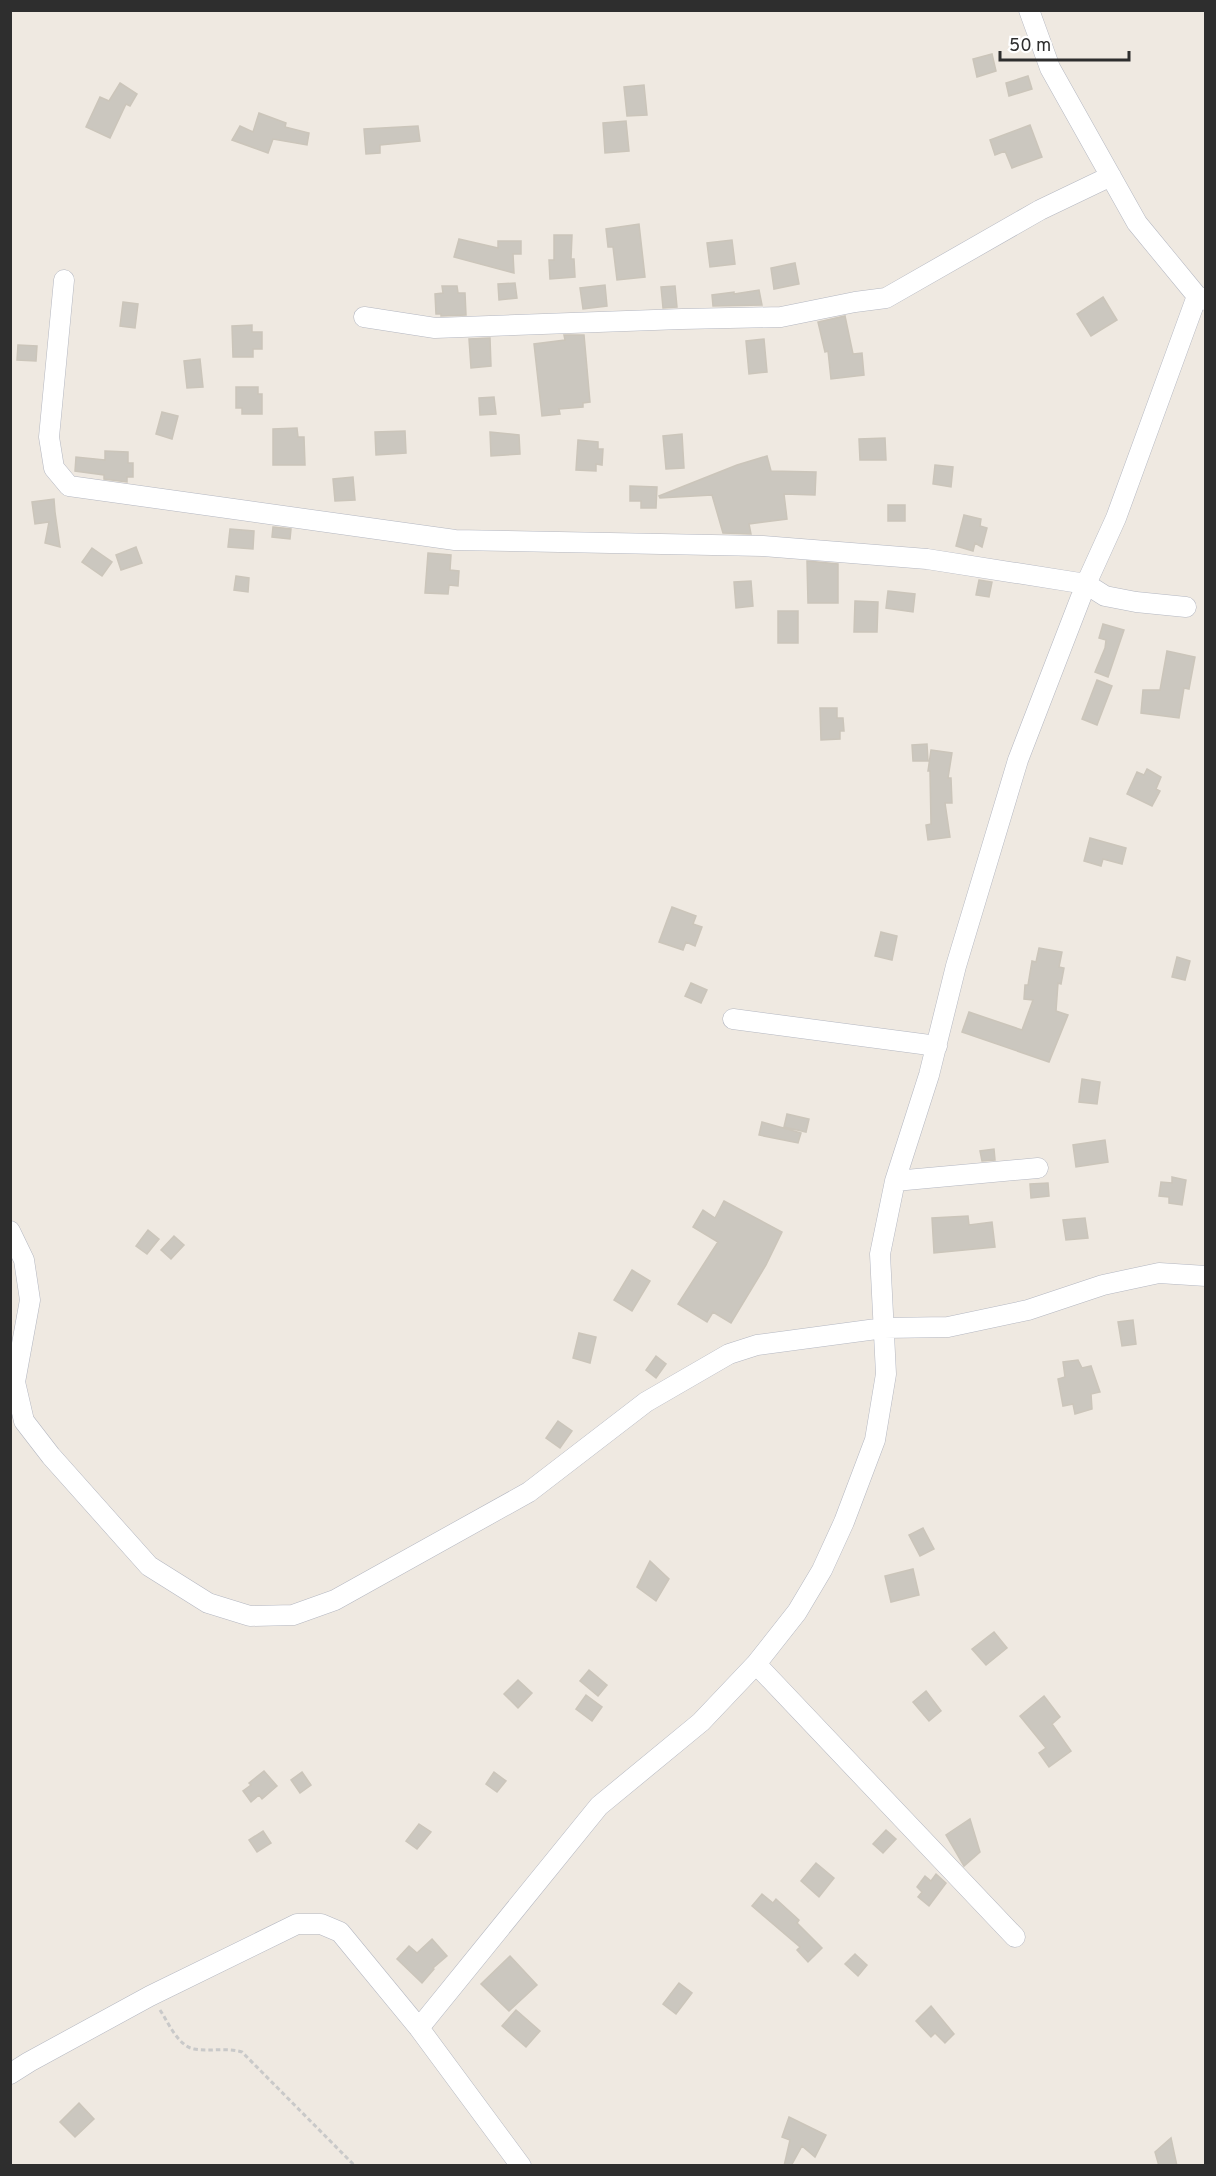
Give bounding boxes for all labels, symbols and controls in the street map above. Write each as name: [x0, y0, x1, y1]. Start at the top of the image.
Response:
scale bar: [1000, 24, 1129, 62]
text: 50 m: [1009, 35, 1051, 58]

